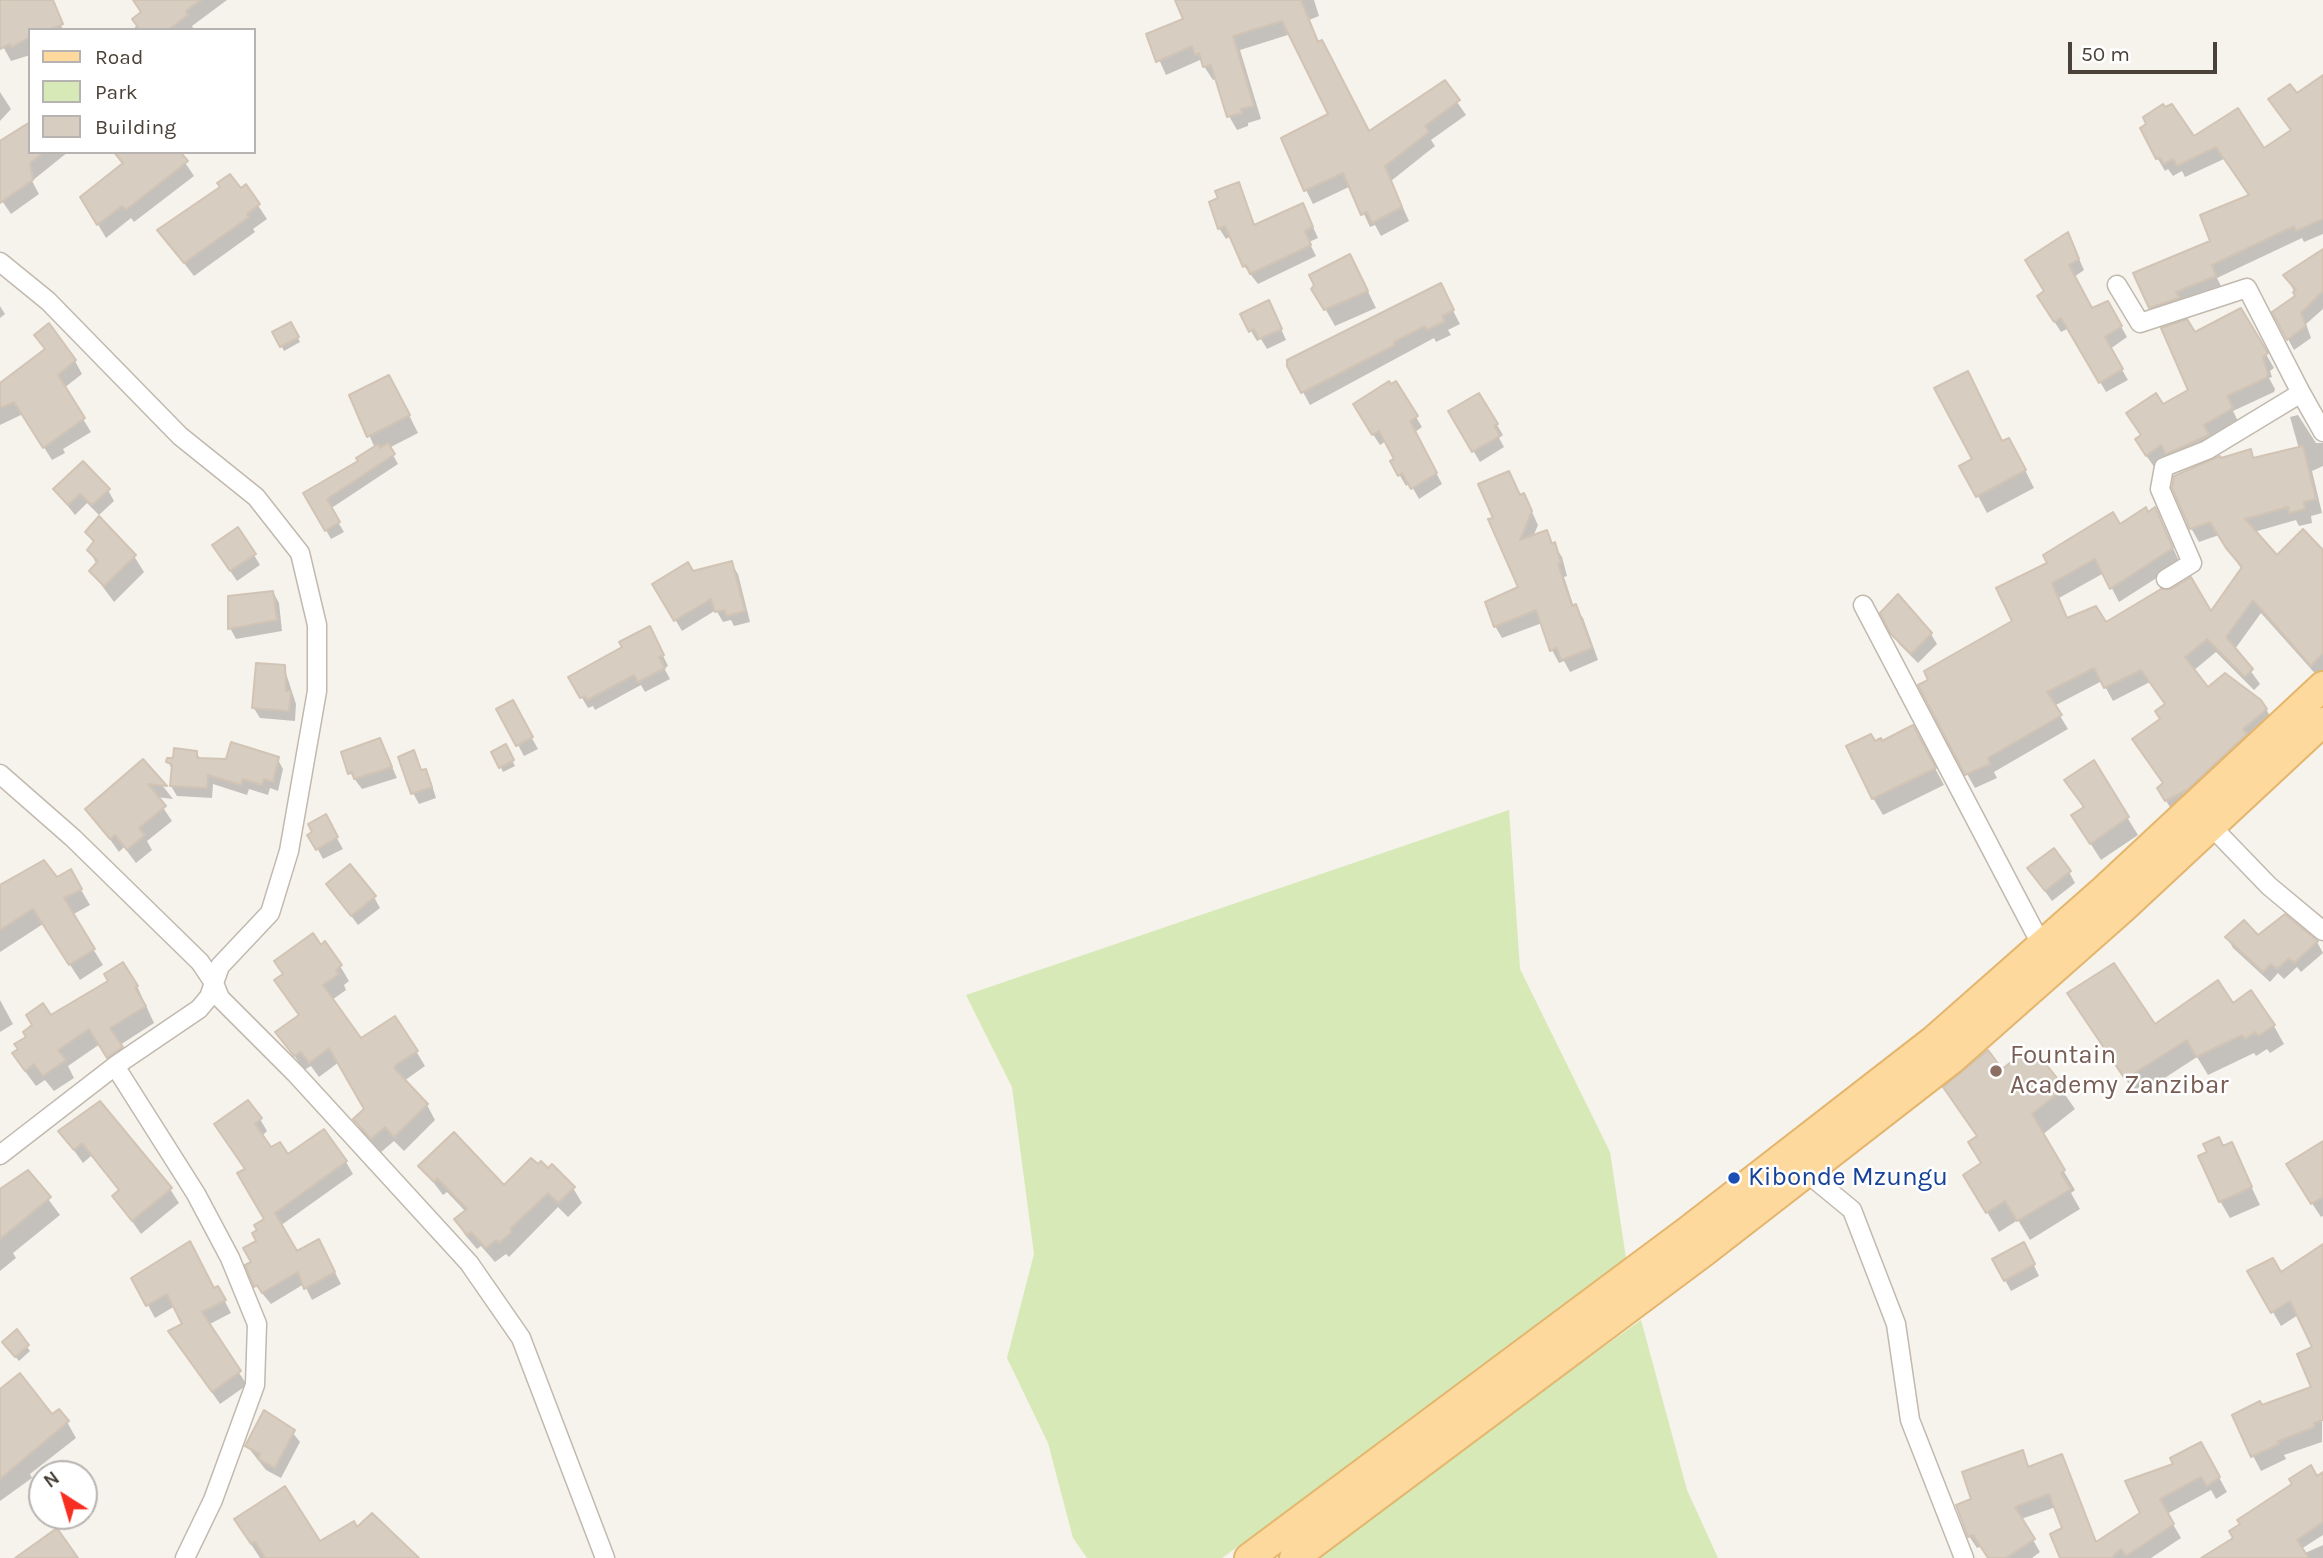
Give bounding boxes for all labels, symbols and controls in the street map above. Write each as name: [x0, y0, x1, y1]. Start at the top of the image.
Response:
legend: [28, 28, 256, 154]
scale bar: [2071, 28, 2220, 72]
text: 50 m: [2081, 42, 2130, 66]
text: Road: [95, 45, 143, 69]
text: Park: [95, 80, 138, 104]
text: Building: [95, 115, 176, 139]
place label: Fountain Academy Zanzibar: [2010, 1040, 2229, 1102]
marker: Fountain Academy Zanzibar: [1988, 1063, 2004, 1079]
place label: Kibonde Mzungu: [1748, 1162, 1948, 1194]
marker: Kibonde Mzungu: [1726, 1170, 1742, 1186]
north arrow: [28, 1460, 98, 1530]
text: N: [40, 1467, 64, 1493]

